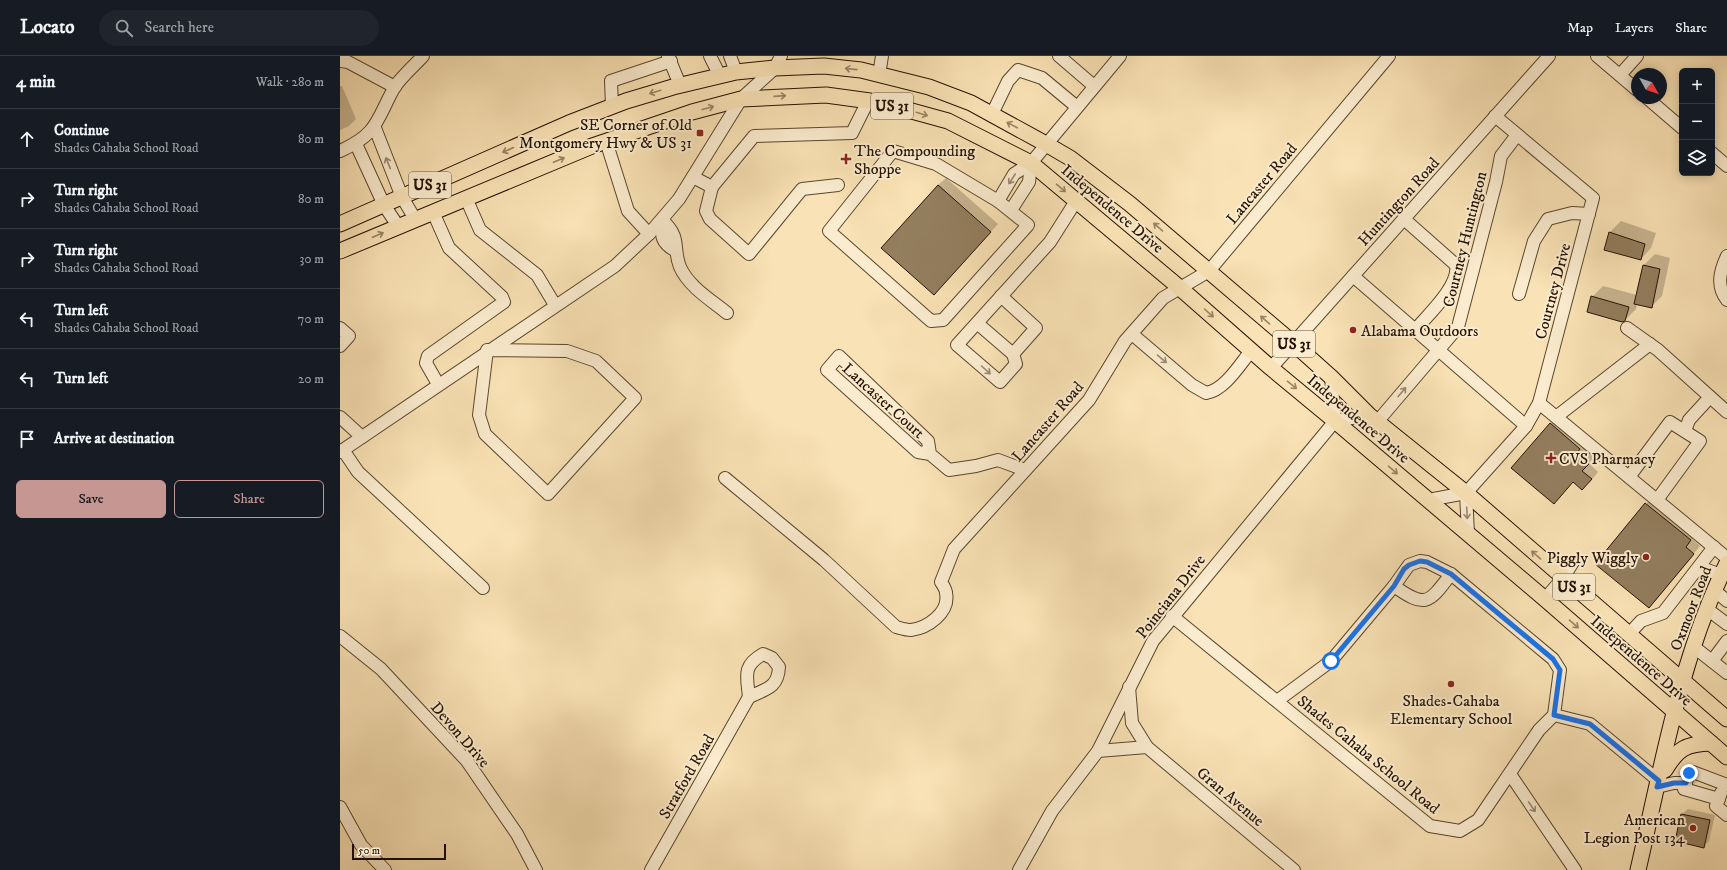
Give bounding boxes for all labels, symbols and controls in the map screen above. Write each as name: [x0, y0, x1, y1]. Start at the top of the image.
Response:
search box: [99, 10, 379, 46]
text: Locato: [20, 16, 75, 39]
icon: search: [113, 17, 135, 39]
text: Search here: [145, 18, 214, 37]
text: Map: [1567, 19, 1593, 37]
text: Layers: [1615, 19, 1653, 37]
text: Share: [1675, 19, 1707, 37]
one-way arrow: [844, 65, 857, 73]
north arrow: [1631, 68, 1667, 104]
map controls: [1679, 68, 1715, 176]
button: +: [1679, 68, 1715, 104]
text: 4 min: [16, 71, 55, 93]
text: Walk · 280 m: [256, 74, 324, 90]
one-way arrow: [649, 89, 662, 96]
one-way arrow: [773, 93, 786, 100]
road number: US 31: [871, 93, 913, 119]
one-way arrow: [702, 104, 715, 111]
button: −: [1679, 104, 1715, 140]
one-way arrow: [916, 111, 929, 118]
place label: SE Corner of Old Montgomery Hwy & US 31: [519, 115, 692, 153]
text: Continue: [54, 121, 109, 140]
one-way arrow: [1006, 121, 1018, 128]
icon: ahead: [16, 128, 38, 150]
marker: SE Corner of Old Montgomery Hwy & US 31: [695, 128, 705, 138]
text: 80 m: [298, 131, 324, 147]
street label: Lancaster Road: [1222, 139, 1302, 228]
text: Shades Cahaba School Road: [54, 140, 198, 156]
button: layers: [1679, 140, 1715, 176]
place label: The Compounding Shoppe: [854, 141, 975, 179]
one-way arrow: [502, 147, 514, 154]
street label: Huntington Road: [1354, 153, 1444, 250]
marker: The Compounding Shoppe: [841, 154, 851, 164]
one-way arrow: [553, 155, 565, 163]
one-way arrow: [384, 157, 392, 169]
street label: Independence Drive: [1057, 160, 1168, 258]
street label: Courtney Huntington: [1438, 169, 1492, 309]
road number: US 31: [409, 172, 451, 198]
one-way arrow: [1007, 173, 1015, 185]
text: Turn right: [54, 181, 117, 200]
one-way arrow: [1056, 183, 1066, 192]
icon: right: [16, 188, 38, 210]
text: 80 m: [298, 191, 324, 207]
text: Shades Cahaba School Road: [54, 200, 198, 216]
one-way arrow: [1153, 223, 1163, 232]
one-way arrow: [372, 231, 384, 238]
text: Turn right: [54, 241, 117, 260]
street label: Courtney Drive: [1531, 241, 1576, 342]
icon: right: [16, 248, 38, 270]
text: 30 m: [300, 251, 324, 267]
text: Shades Cahaba School Road: [54, 260, 198, 276]
text: Turn left: [54, 301, 108, 320]
icon: left: [16, 308, 38, 330]
one-way arrow: [1204, 309, 1214, 318]
text: 70 m: [298, 311, 324, 327]
one-way arrow: [1260, 315, 1271, 324]
text: Shades Cahaba School Road: [54, 320, 198, 336]
place label: Alabama Outdoors: [1361, 321, 1478, 341]
marker: Alabama Outdoors: [1348, 325, 1358, 335]
road number: US 31: [1273, 331, 1315, 357]
one-way arrow: [1156, 355, 1167, 364]
street label: Lancaster Court: [838, 359, 929, 443]
one-way arrow: [981, 366, 992, 375]
icon: left: [16, 368, 38, 390]
text: Turn left: [54, 369, 108, 388]
street label: Independence Drive: [1303, 370, 1414, 468]
text: 20 m: [298, 371, 324, 387]
street label: Lancaster Road: [1007, 377, 1088, 466]
one-way arrow: [1286, 381, 1297, 389]
one-way arrow: [1397, 386, 1406, 397]
icon: arrive: [16, 428, 38, 450]
text: Arrive at destination: [54, 429, 174, 448]
place label: CVS Pharmacy: [1559, 449, 1656, 469]
marker: CVS Pharmacy: [1546, 453, 1556, 463]
one-way arrow: [1388, 465, 1398, 475]
button: Save: [16, 480, 166, 518]
button: Share: [174, 480, 324, 518]
one-way arrow: [1464, 507, 1471, 520]
place label: Piggly Wiggly: [1547, 548, 1638, 568]
street label: Poinciana Drive: [1132, 550, 1210, 643]
one-way arrow: [1531, 550, 1542, 559]
marker: Piggly Wiggly: [1641, 552, 1651, 562]
street label: Oxmoor Road: [1666, 563, 1716, 654]
road number: US 31: [1553, 574, 1595, 600]
street label: Independence Drive: [1586, 611, 1696, 711]
one-way arrow: [1569, 620, 1580, 629]
route start: [1322, 652, 1340, 670]
marker: Shades-Cahaba Elementary School: [1446, 679, 1456, 689]
street label: Shades Cahaba School Road: [1293, 691, 1444, 818]
place label: Shades-Cahaba Elementary School: [1390, 691, 1512, 729]
street label: Devon Drive: [426, 698, 495, 772]
street label: Stratford Road: [655, 731, 719, 822]
street label: Gran Avenue: [1193, 763, 1268, 831]
route end: [1680, 764, 1698, 782]
one-way arrow: [1528, 801, 1536, 812]
place label: American Legion Post 134: [1584, 810, 1686, 848]
marker: American Legion Post 134: [1688, 823, 1698, 833]
scale bar: [352, 842, 446, 861]
text: 50 m: [358, 844, 380, 858]

